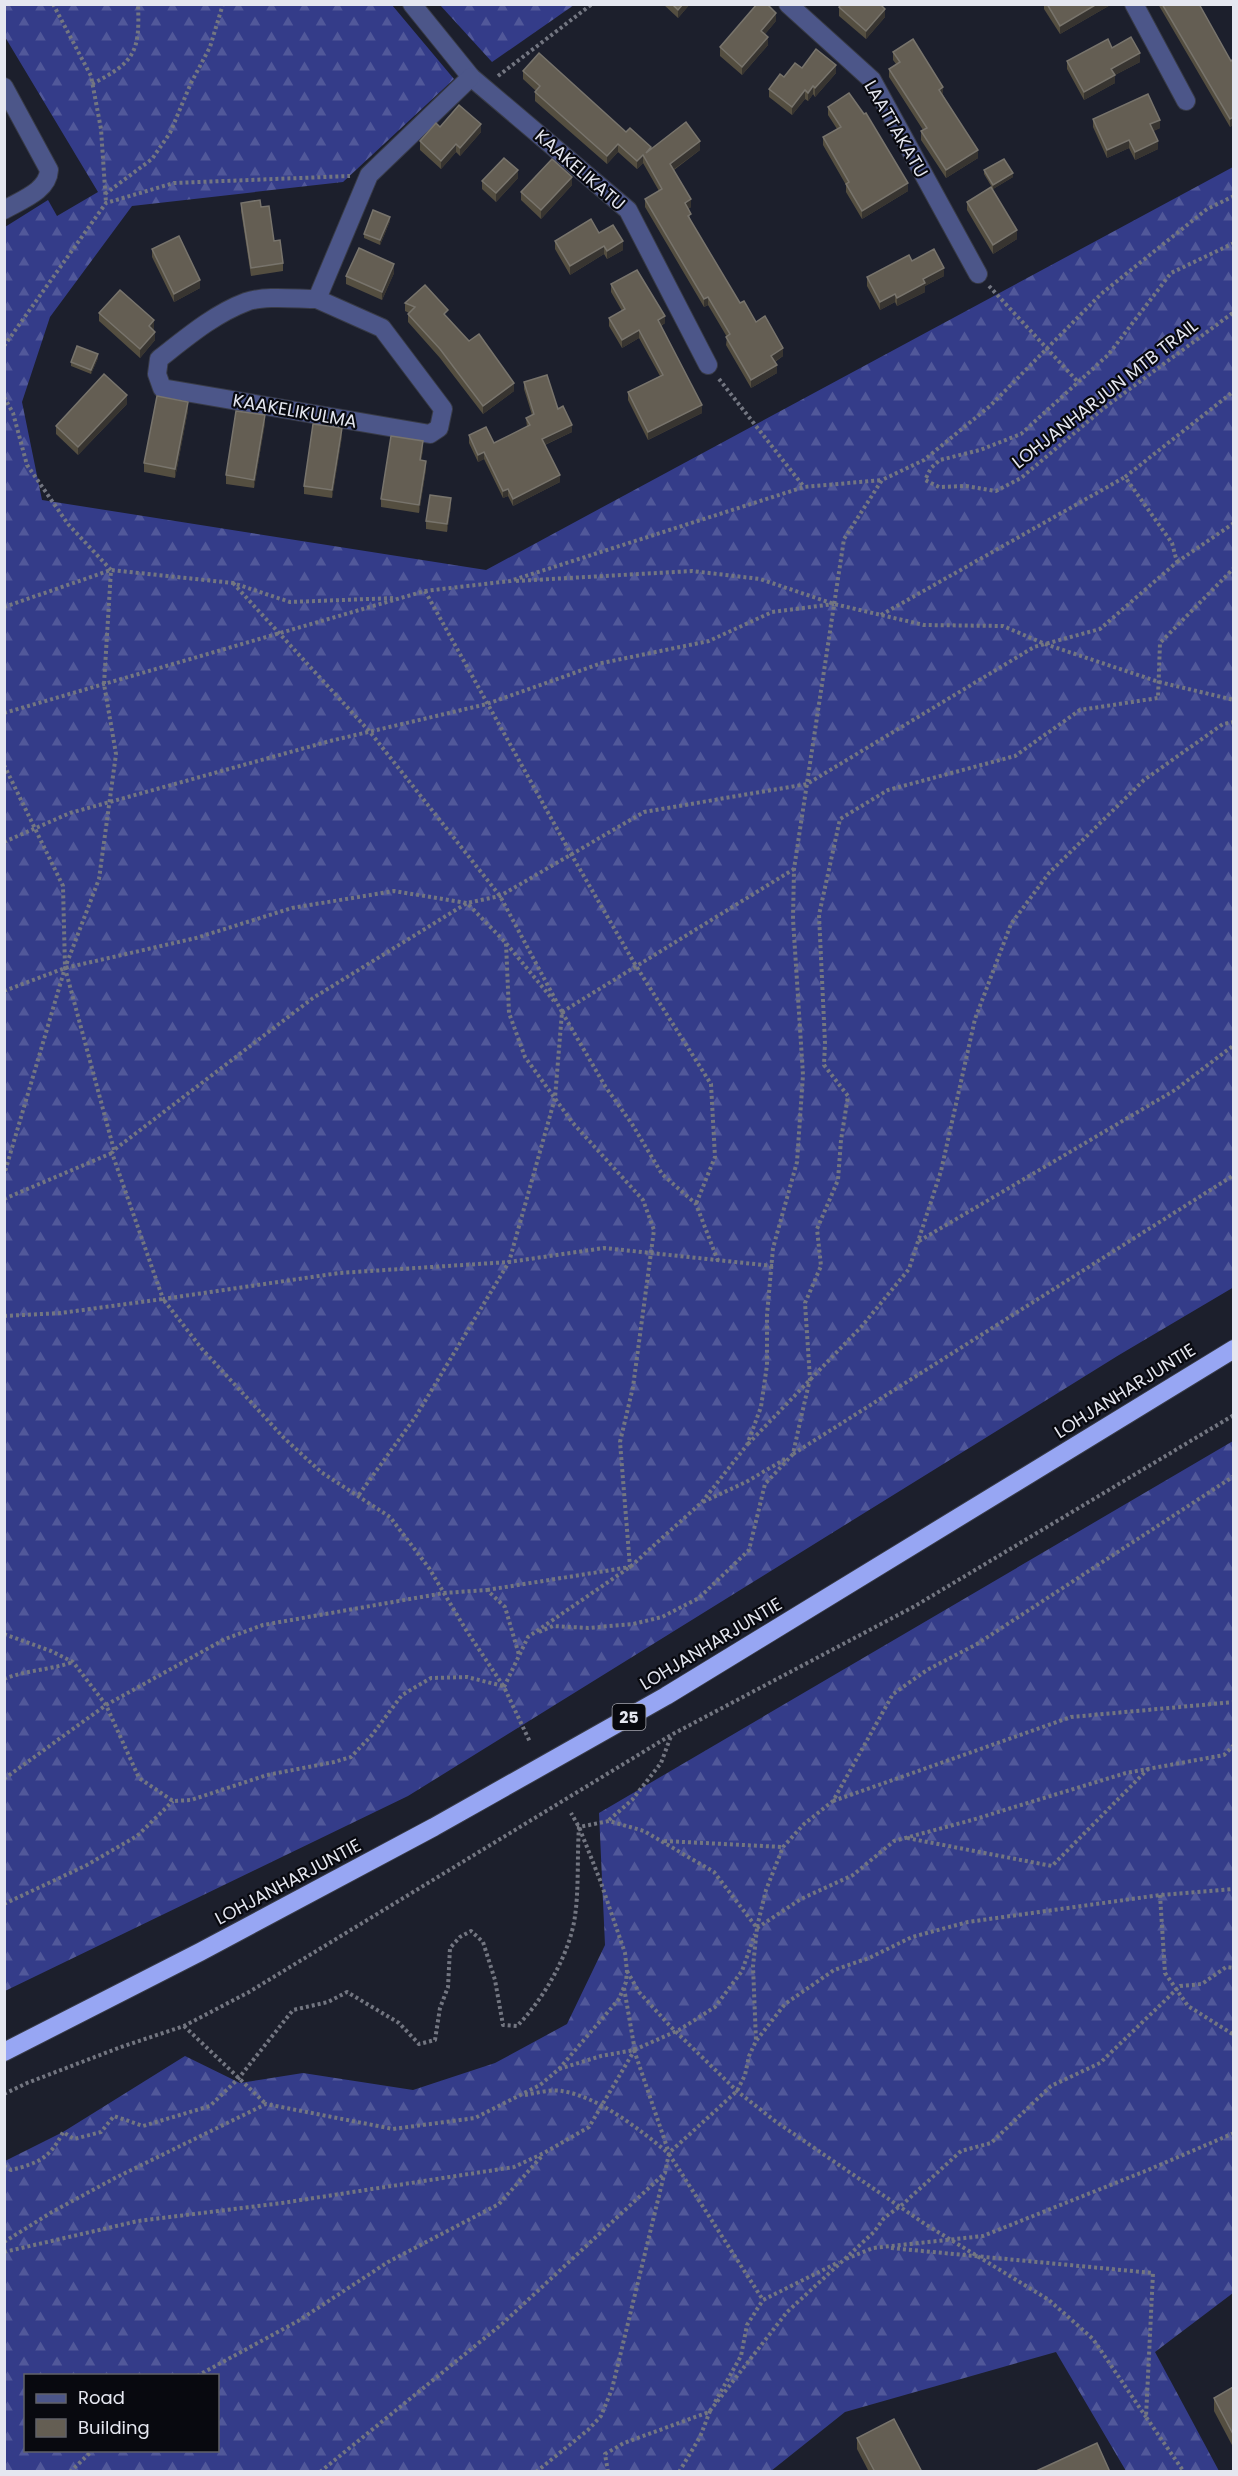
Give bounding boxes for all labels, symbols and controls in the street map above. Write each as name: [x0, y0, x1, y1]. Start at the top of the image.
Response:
street label: LAATTAKATU: [858, 76, 934, 182]
street label: KAAKELIKATU: [530, 123, 631, 216]
street label: LOHJANHARJUN MTB TRAIL: [1007, 313, 1203, 474]
street label: KAAKELIKULMA: [231, 387, 359, 434]
street label: LOHJANHARJUNTIE: [1049, 1337, 1200, 1444]
street label: LOHJANHARJUNTIE: [635, 1591, 787, 1696]
road number: 25: [612, 1704, 646, 1730]
street label: LOHJANHARJUNTIE: [210, 1832, 365, 1931]
legend: [24, 2374, 219, 2452]
text: Road: [78, 2385, 125, 2410]
text: Building: [78, 2415, 150, 2440]

